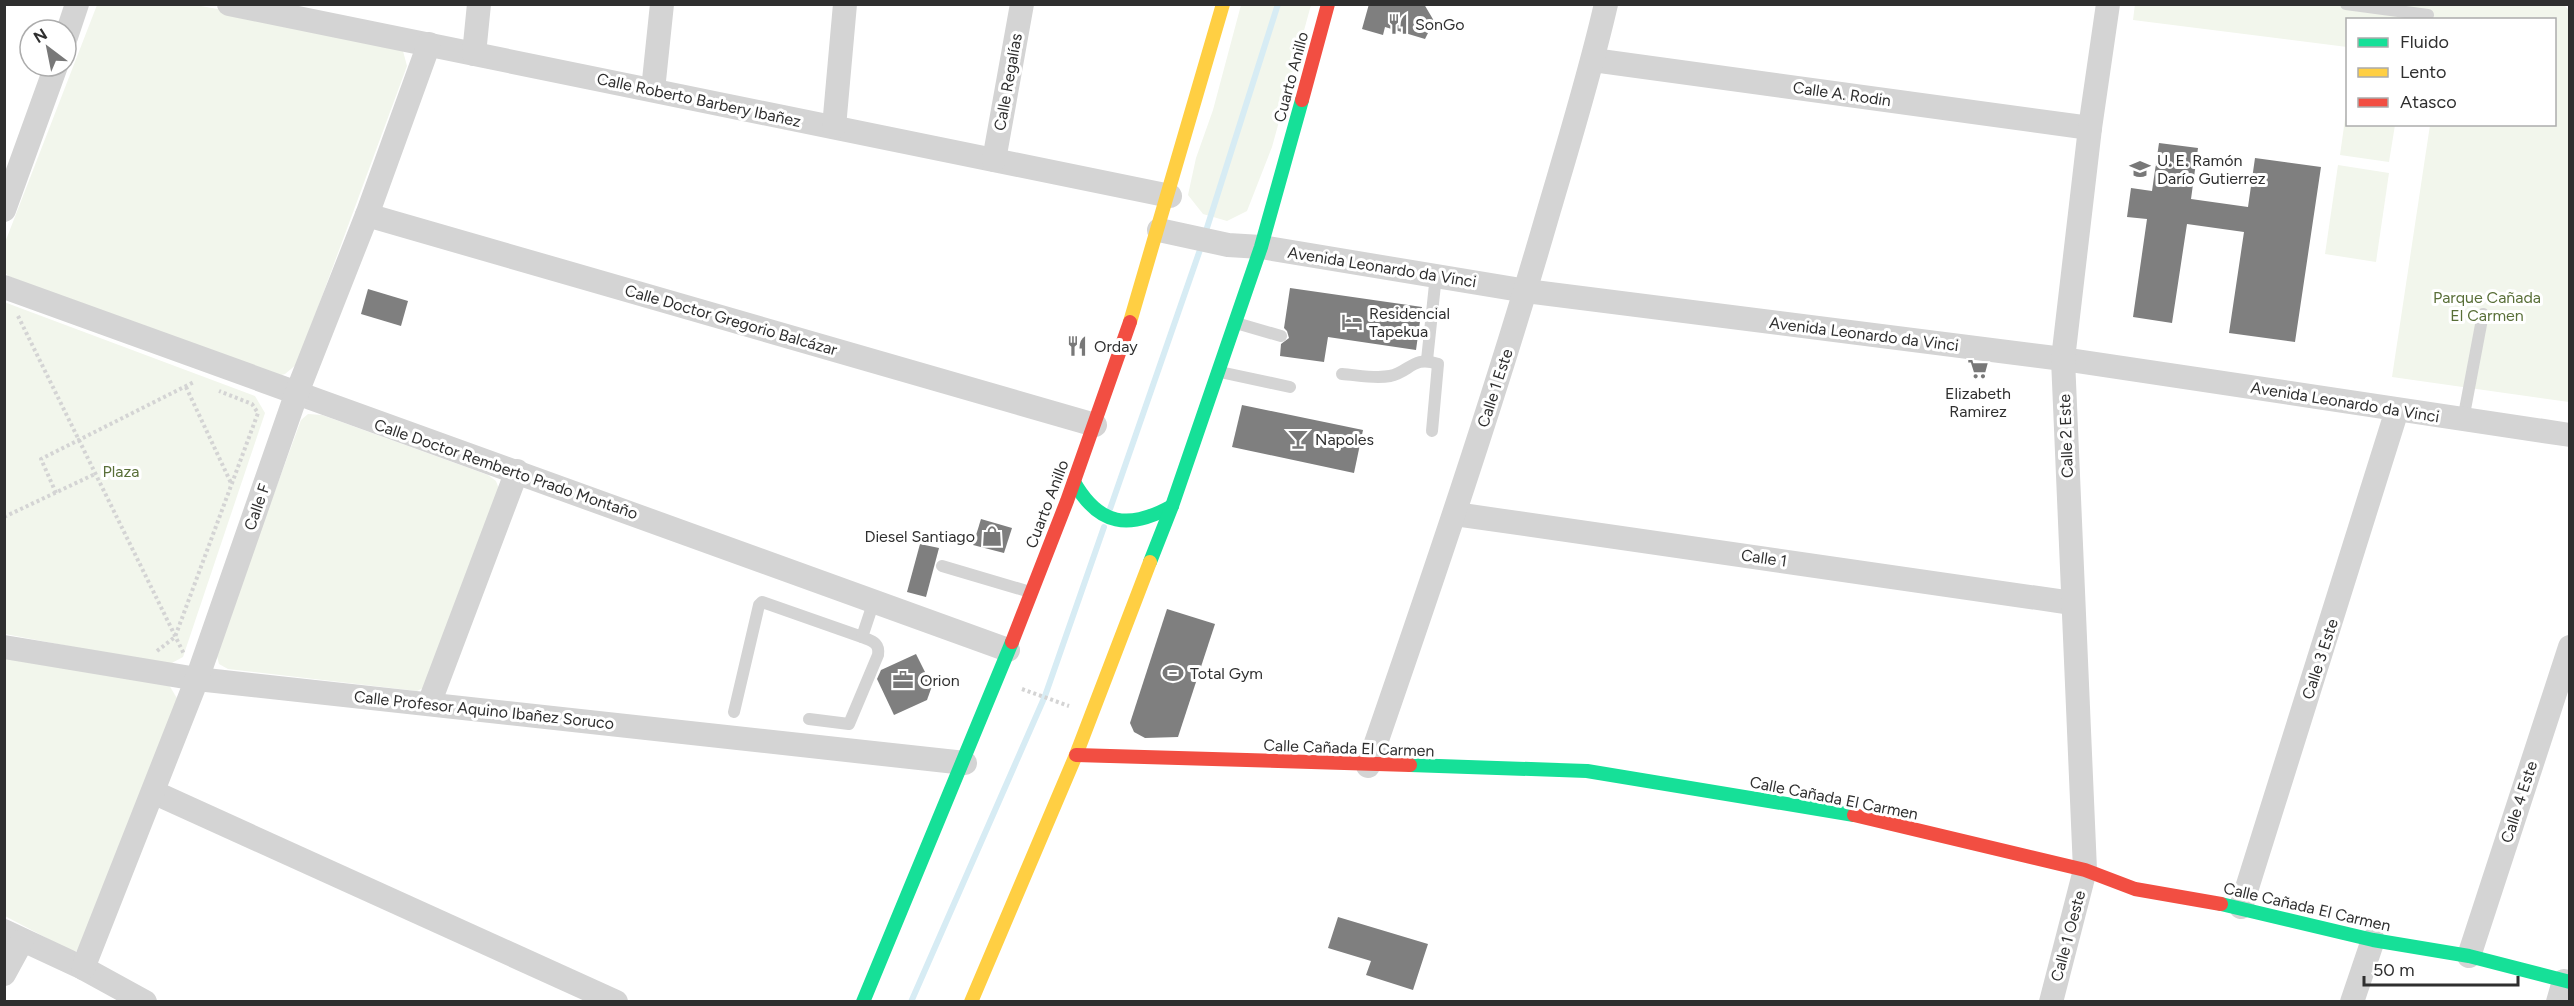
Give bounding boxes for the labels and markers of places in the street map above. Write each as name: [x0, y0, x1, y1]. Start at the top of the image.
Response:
restaurant icon: SonGo: [1386, 12, 1410, 36]
place label: SonGo: [1415, 15, 1464, 34]
place label: U. E. Ramón Darío Gutierrez: [2157, 151, 2266, 188]
school or university icon: U. E. Ramón Darío Gutierrez: [2128, 157, 2152, 181]
place label: Residencial Tapekua: [1369, 304, 1450, 341]
hotel icon: Residencial Tapekua: [1340, 310, 1364, 334]
restaurant icon: Orday: [1065, 334, 1089, 358]
place label: Orday: [1094, 337, 1138, 356]
supermarket icon: Elizabeth Ramirez: [1966, 357, 1990, 381]
place label: Elizabeth Ramirez: [1945, 384, 2011, 421]
bar icon: Napoles: [1286, 427, 1310, 451]
place label: Napoles: [1315, 430, 1374, 449]
shop icon: Diesel Santiago: [980, 524, 1004, 548]
place label: Diesel Santiago: [864, 527, 975, 546]
sports icon: Total Gym: [1161, 661, 1185, 685]
place label: Total Gym: [1190, 664, 1263, 683]
office icon: Orion: [891, 668, 915, 692]
place label: Orion: [920, 671, 960, 690]

